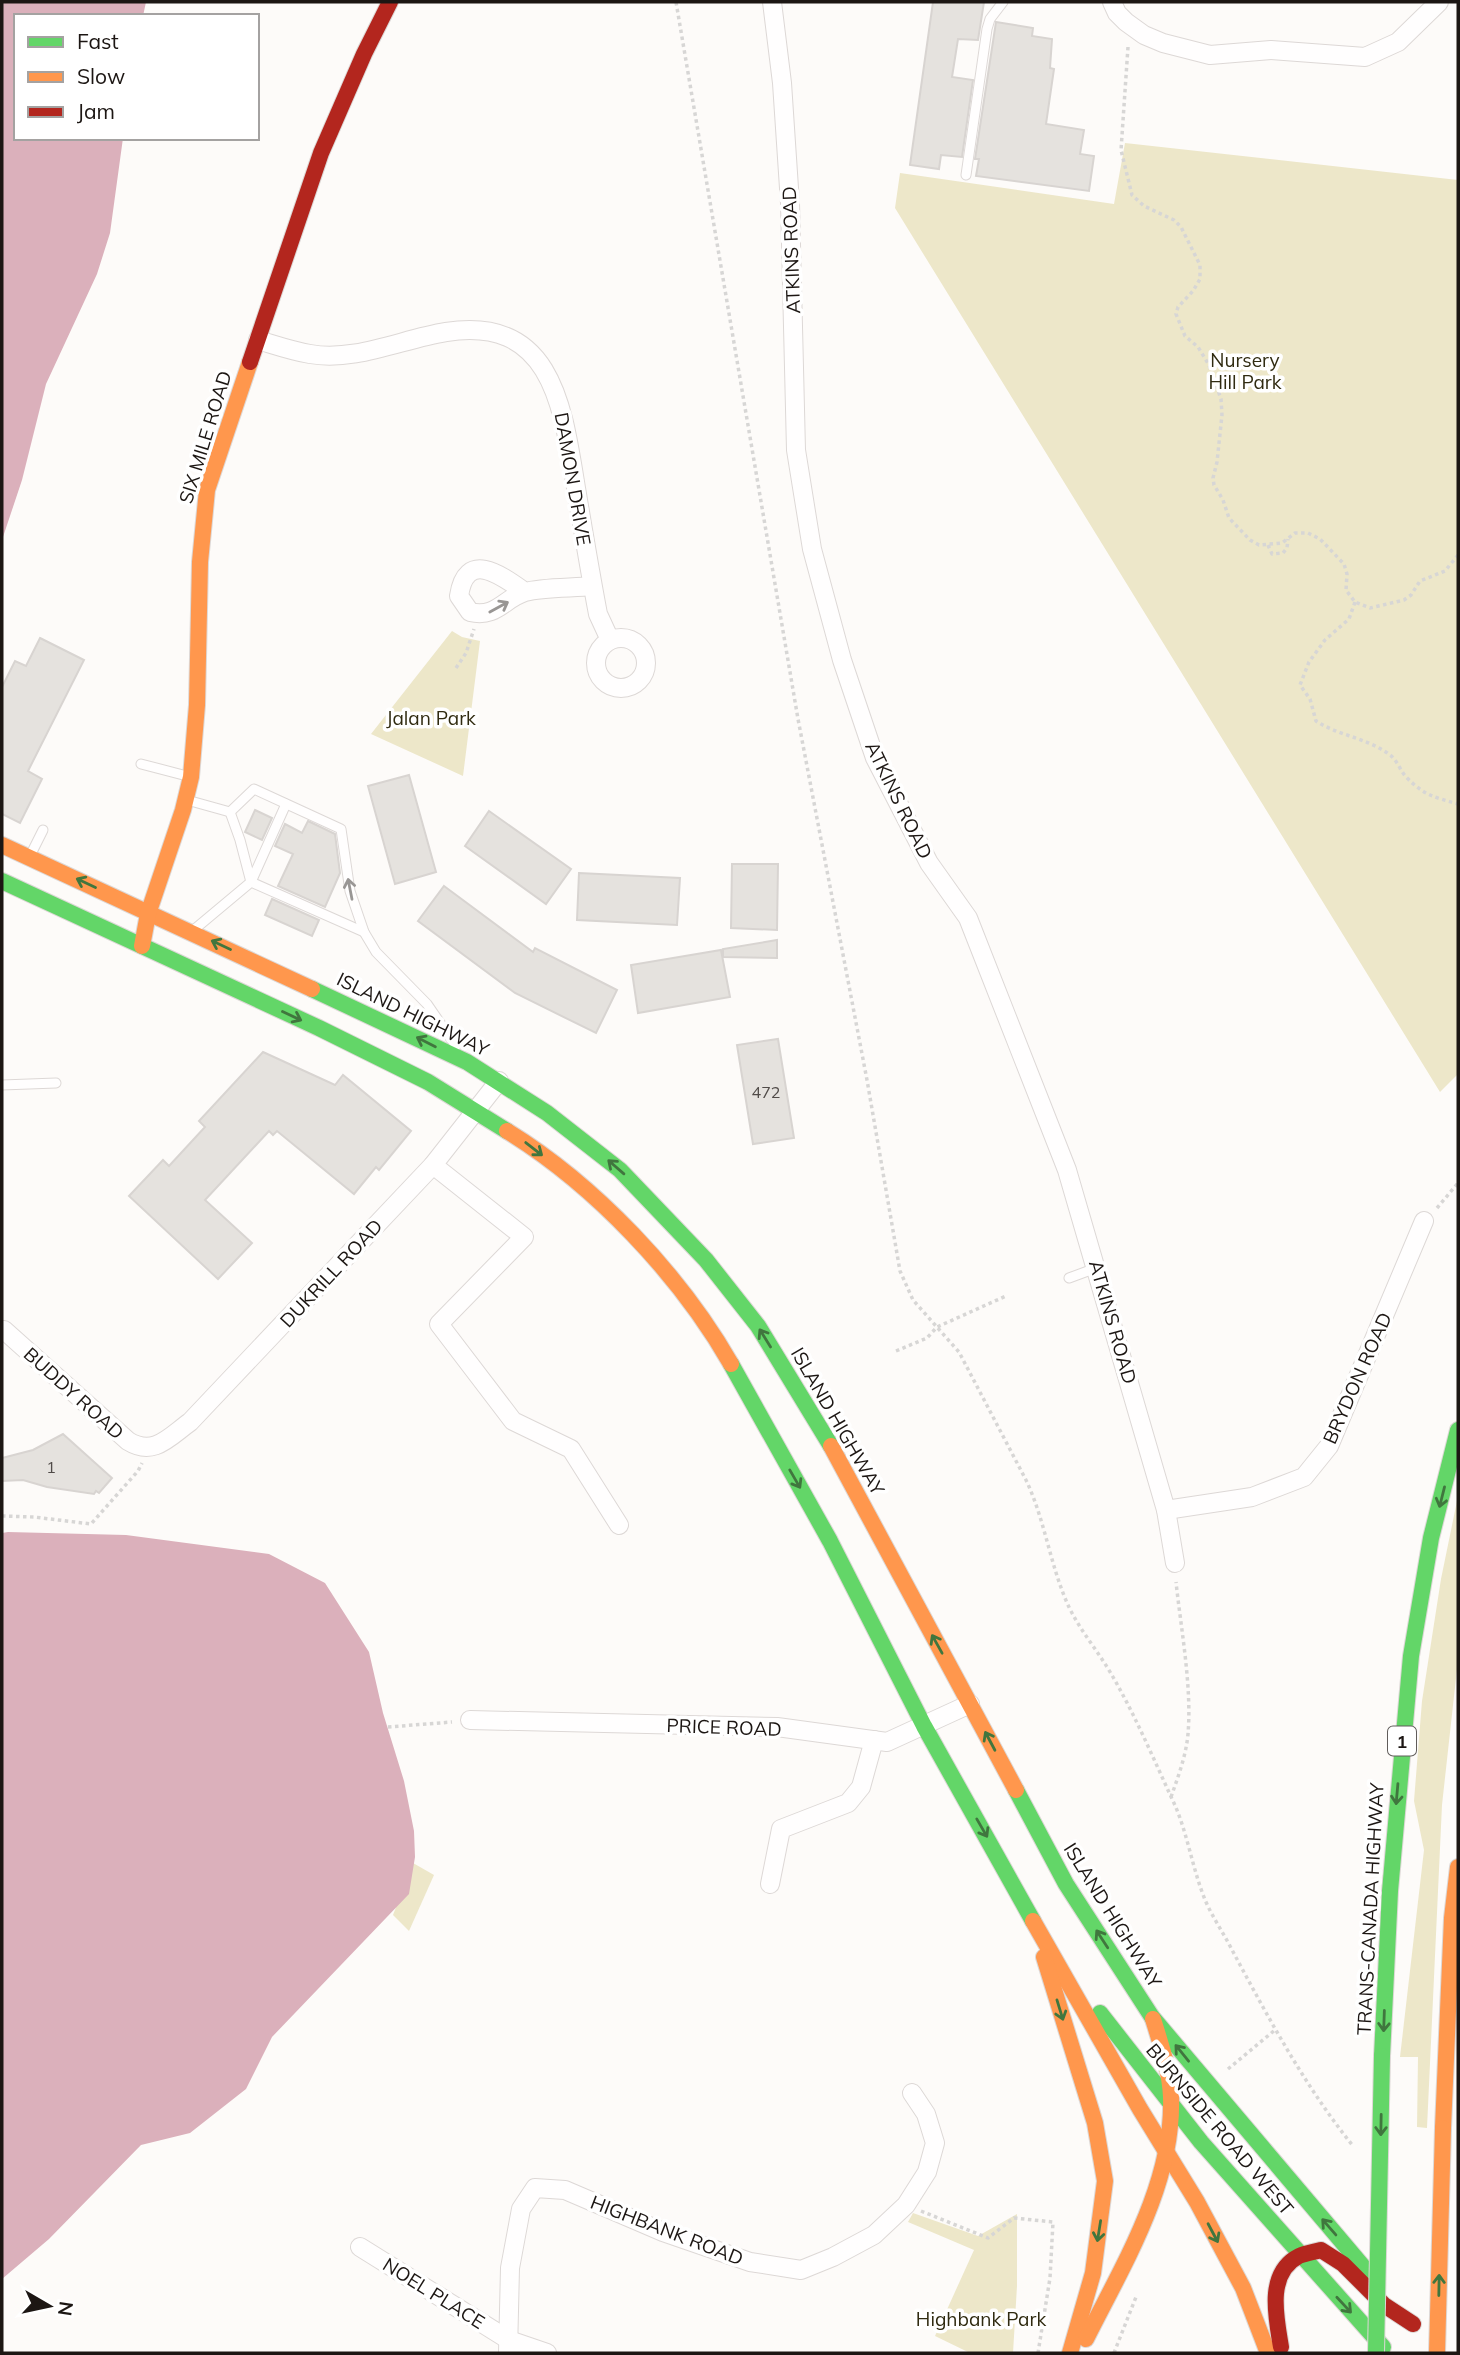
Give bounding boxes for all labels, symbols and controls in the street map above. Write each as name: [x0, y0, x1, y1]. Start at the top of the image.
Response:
legend: [14, 14, 259, 140]
text: Fast: [77, 28, 119, 54]
text: Slow: [77, 63, 125, 89]
text: Jam: [77, 98, 115, 124]
street label: ATKINS ROAD: [777, 186, 805, 314]
park label: Nursery Hill Park: [1208, 348, 1282, 394]
street label: SIX MILE ROAD: [173, 368, 237, 506]
street label: DAMON DRIVE: [549, 411, 597, 547]
one-way arrow: [489, 600, 509, 614]
park label: Jalan Park: [386, 706, 476, 730]
street label: ATKINS ROAD: [860, 737, 938, 863]
one-way arrow: [76, 876, 97, 889]
one-way arrow: [343, 878, 356, 901]
one-way arrow: [211, 938, 232, 951]
street label: ISLAND HIGHWAY: [333, 967, 493, 1061]
one-way arrow: [281, 1010, 303, 1023]
one-way arrow: [416, 1034, 437, 1048]
house number: 472: [752, 1082, 780, 1102]
one-way arrow: [525, 1141, 543, 1156]
one-way arrow: [607, 1159, 625, 1175]
street label: DUKRILL ROAD: [275, 1214, 387, 1332]
street label: ATKINS ROAD: [1084, 1257, 1142, 1387]
street label: BRYDON ROAD: [1317, 1309, 1397, 1447]
one-way arrow: [758, 1328, 772, 1348]
street label: BUDDY ROAD: [19, 1342, 129, 1444]
street label: ISLAND HIGHWAY: [786, 1343, 890, 1499]
house number: 1: [46, 1457, 56, 1477]
one-way arrow: [789, 1468, 802, 1489]
one-way arrow: [1435, 1485, 1448, 1508]
one-way arrow: [930, 1635, 944, 1655]
street label: PRICE ROAD: [666, 1713, 782, 1741]
road number: 1: [1388, 1726, 1416, 1756]
one-way arrow: [982, 1732, 996, 1752]
street label: TRANS-CANADA HIGHWAY: [1351, 1782, 1389, 2036]
one-way arrow: [1390, 1782, 1403, 1805]
one-way arrow: [976, 1817, 989, 1838]
street label: ISLAND HIGHWAY: [1059, 1838, 1167, 1992]
one-way arrow: [1095, 1930, 1109, 1949]
one-way arrow: [1054, 1999, 1067, 2021]
one-way arrow: [1377, 2009, 1390, 2032]
street label: BURNSIDE ROAD WEST: [1141, 2038, 1299, 2220]
one-way arrow: [1174, 2045, 1190, 2063]
one-way arrow: [1374, 2113, 1388, 2136]
street label: HIGHBANK ROAD: [587, 2190, 747, 2270]
one-way arrow: [1092, 2219, 1105, 2242]
one-way arrow: [1321, 2219, 1337, 2237]
one-way arrow: [1207, 2222, 1221, 2243]
street label: NOEL PLACE: [379, 2252, 489, 2334]
north arrow: [14, 2271, 84, 2341]
one-way arrow: [1432, 2274, 1445, 2297]
one-way arrow: [1336, 2296, 1352, 2314]
text: N: [53, 2300, 79, 2318]
park label: Highbank Park: [916, 2307, 1046, 2331]

